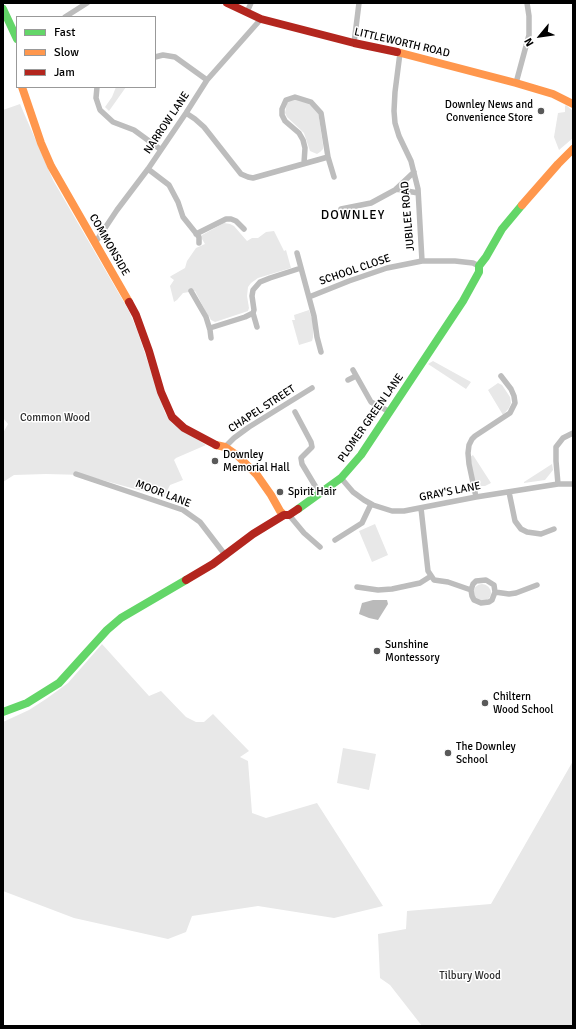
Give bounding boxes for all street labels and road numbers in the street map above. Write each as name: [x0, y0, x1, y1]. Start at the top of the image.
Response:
street label: LITTLEWORTH ROAD: [353, 26, 451, 60]
street label: NARROW LANE: [141, 89, 193, 157]
street label: JUBILEE ROAD: [398, 181, 418, 251]
street label: COMMONSIDE: [86, 212, 132, 278]
street label: SCHOOL CLOSE: [318, 252, 392, 288]
street label: PLOMER GREEN LANE: [335, 371, 407, 465]
street label: CHAPEL STREET: [226, 382, 298, 436]
street label: MOOR LANE: [133, 477, 193, 511]
street label: GRAY'S LANE: [418, 480, 482, 504]

